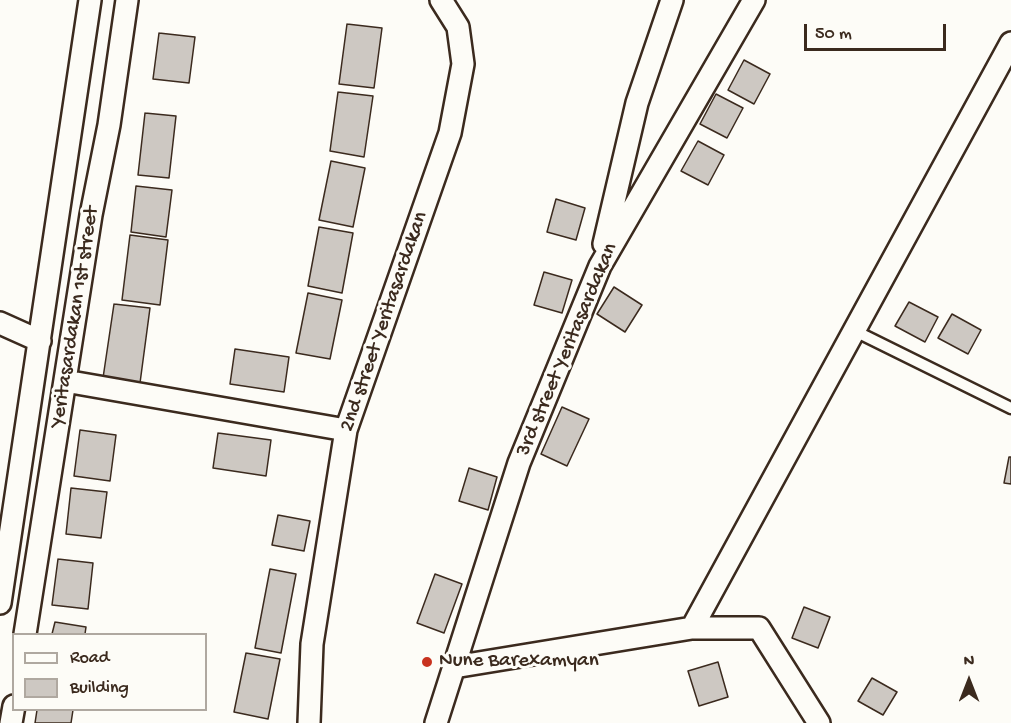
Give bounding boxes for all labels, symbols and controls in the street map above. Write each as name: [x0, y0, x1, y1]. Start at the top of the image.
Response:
scale bar: [807, 12, 950, 50]
text: 50 m: [815, 24, 852, 45]
street label: Yeritasardakan 1st street: [46, 205, 106, 429]
street label: 2nd street Yeritasardakan: [335, 209, 435, 435]
street label: 3rd street Yeritasardakan: [512, 240, 624, 460]
legend: [12, 633, 207, 711]
text: Road: [70, 648, 109, 669]
place label: Nune Barexamyan: [439, 649, 599, 675]
north arrow: [939, 651, 999, 711]
text: N: [964, 653, 974, 672]
marker: Nune Barexamyan: [420, 655, 434, 669]
text: Building: [70, 678, 129, 699]

